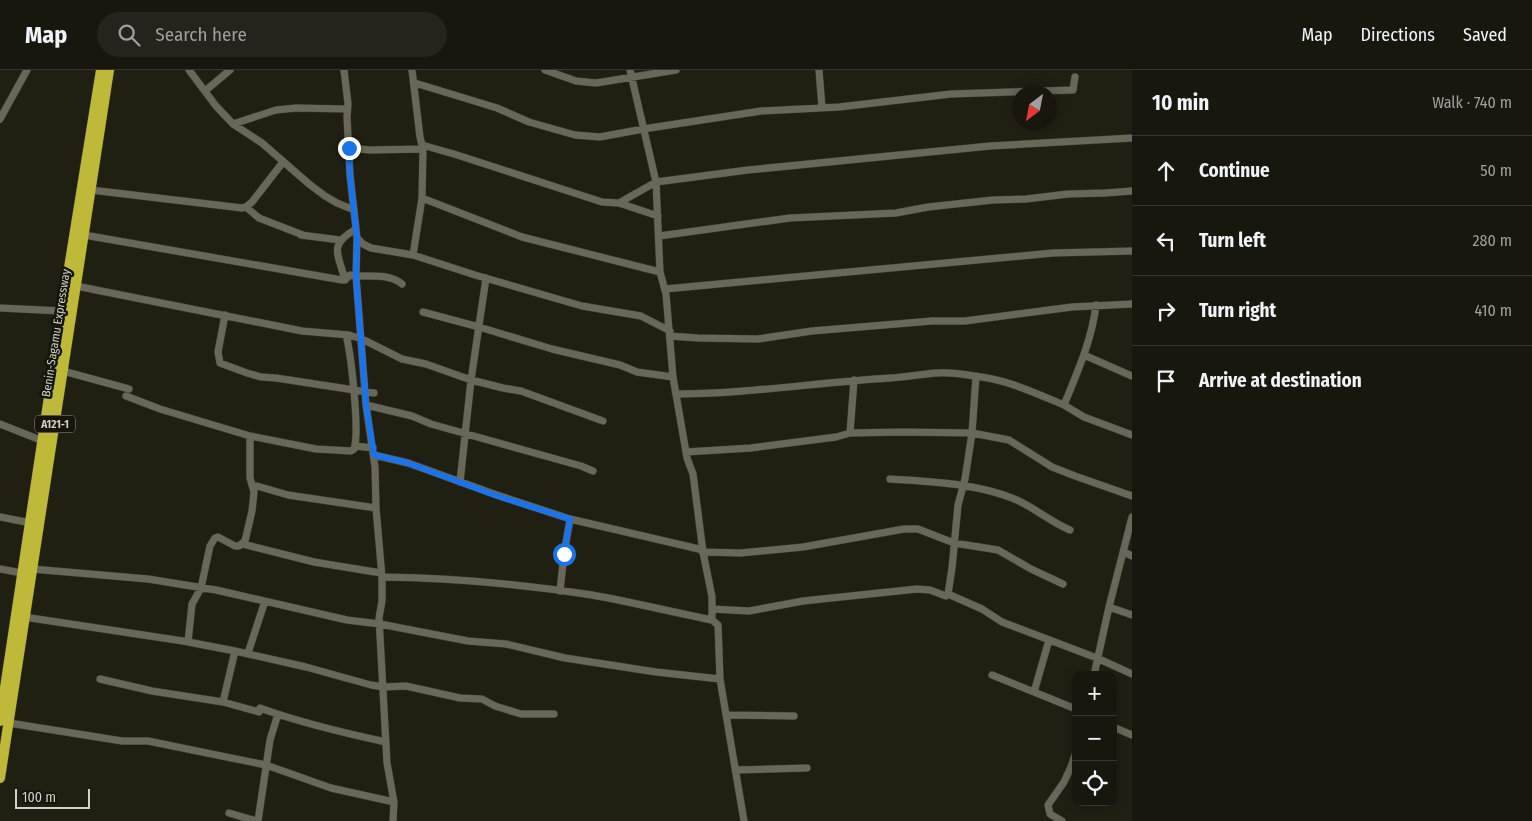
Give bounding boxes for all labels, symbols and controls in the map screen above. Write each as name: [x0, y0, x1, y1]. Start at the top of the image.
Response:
search box: [97, 12, 447, 57]
text: Map: [25, 21, 67, 49]
icon: search: [115, 21, 143, 49]
text: Search here: [155, 23, 247, 46]
text: Map: [1301, 24, 1333, 46]
text: Directions: [1361, 24, 1435, 46]
text: Saved: [1463, 24, 1507, 46]
north arrow: [1012, 85, 1057, 130]
text: 10 min: [1152, 90, 1209, 116]
text: Walk · 740 m: [1432, 93, 1512, 112]
route end: [338, 137, 361, 160]
icon: ahead: [1152, 157, 1180, 185]
text: Continue: [1199, 159, 1270, 182]
text: 50 m: [1480, 161, 1512, 180]
icon: left: [1152, 227, 1180, 255]
text: Turn left: [1199, 229, 1266, 252]
text: 280 m: [1473, 231, 1512, 250]
street label: Benin-Sagamu Expressway: [39, 267, 73, 398]
icon: right: [1152, 297, 1180, 325]
text: Turn right: [1199, 299, 1276, 322]
text: 410 m: [1474, 301, 1512, 320]
icon: arrive: [1152, 367, 1180, 395]
text: Arrive at destination: [1199, 369, 1362, 392]
road number: A121-1: [35, 416, 75, 432]
route start: [553, 543, 576, 566]
map controls: [1072, 671, 1117, 806]
button: +: [1072, 671, 1117, 716]
button: −: [1072, 716, 1117, 761]
button: locate: [1072, 761, 1117, 806]
scale bar: [15, 786, 90, 809]
text: 100 m: [22, 789, 56, 806]

